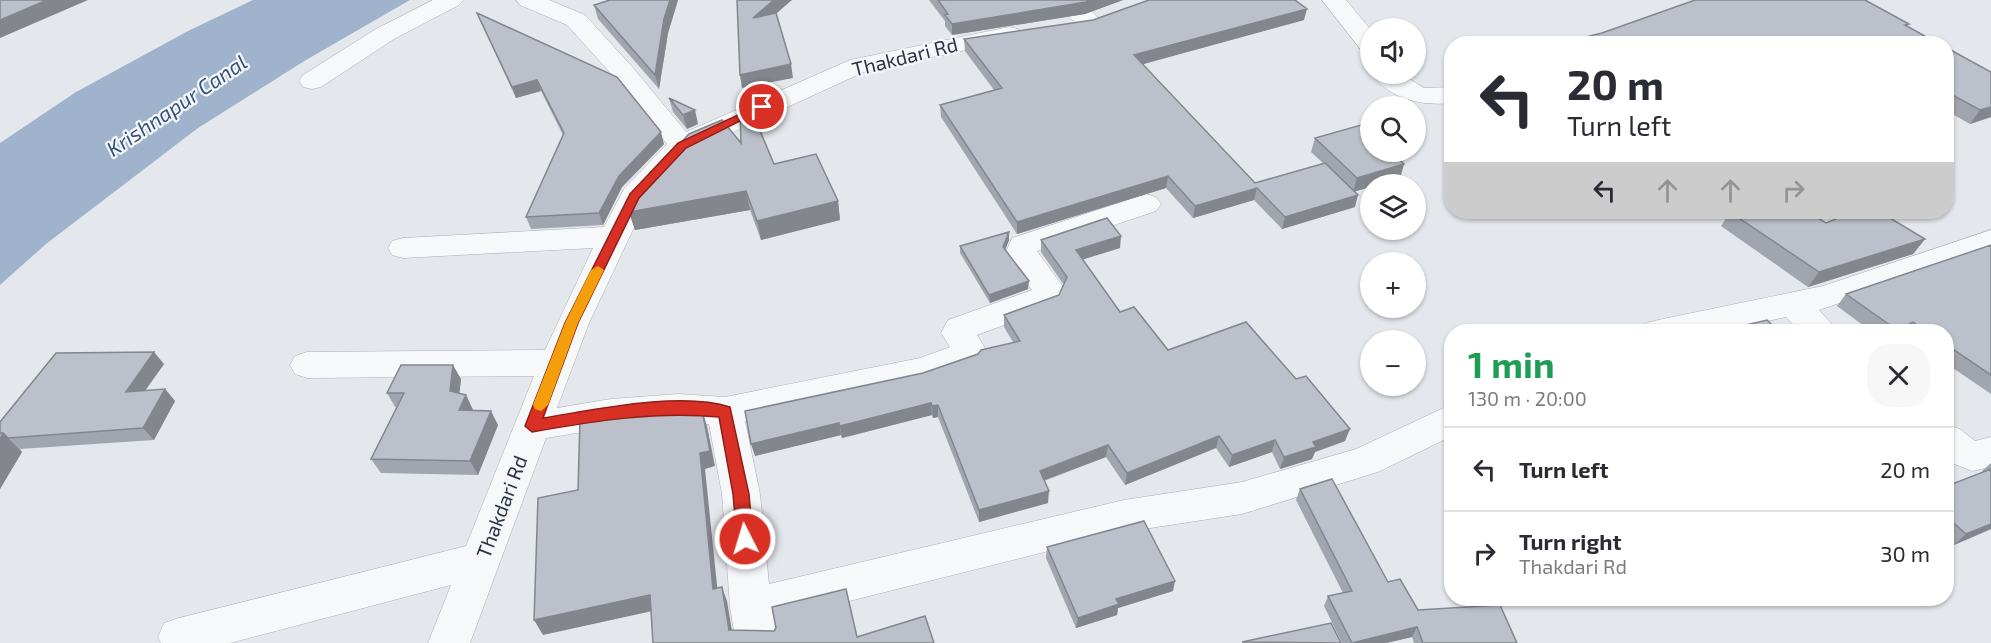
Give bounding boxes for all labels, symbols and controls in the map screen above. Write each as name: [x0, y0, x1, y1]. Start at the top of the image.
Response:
map controls: [1360, 18, 1426, 396]
button: sound: [1360, 18, 1426, 84]
street label: Thakdari Rd: [850, 31, 960, 81]
water label: Krishnapur Canal: [101, 49, 251, 161]
text: 20 m: [1567, 58, 1664, 108]
icon: left: [1468, 60, 1546, 138]
pin: [736, 81, 787, 132]
icon: arrive: [745, 90, 778, 123]
button: search: [1360, 96, 1426, 162]
text: Turn left: [1567, 109, 1671, 141]
button: layers: [1360, 174, 1426, 240]
icon: left: [1588, 174, 1621, 207]
icon: ahead: [1651, 174, 1684, 207]
icon: ahead: [1714, 174, 1747, 207]
icon: right: [1777, 174, 1810, 207]
button: +: [1360, 252, 1426, 318]
button: −: [1360, 330, 1426, 396]
text: 1 min: [1468, 342, 1555, 385]
button: close: [1867, 344, 1930, 407]
text: 130 m · 20:00: [1468, 386, 1587, 410]
street label: Thakdari Rd: [471, 452, 532, 561]
icon: left: [1468, 453, 1501, 486]
text: Turn left: [1519, 456, 1608, 482]
text: 20 m: [1880, 456, 1930, 482]
position arrow: [713, 507, 777, 571]
text: Turn right: [1519, 528, 1621, 554]
icon: right: [1468, 537, 1501, 570]
text: 30 m: [1880, 540, 1930, 566]
text: Thakdari Rd: [1519, 554, 1627, 578]

